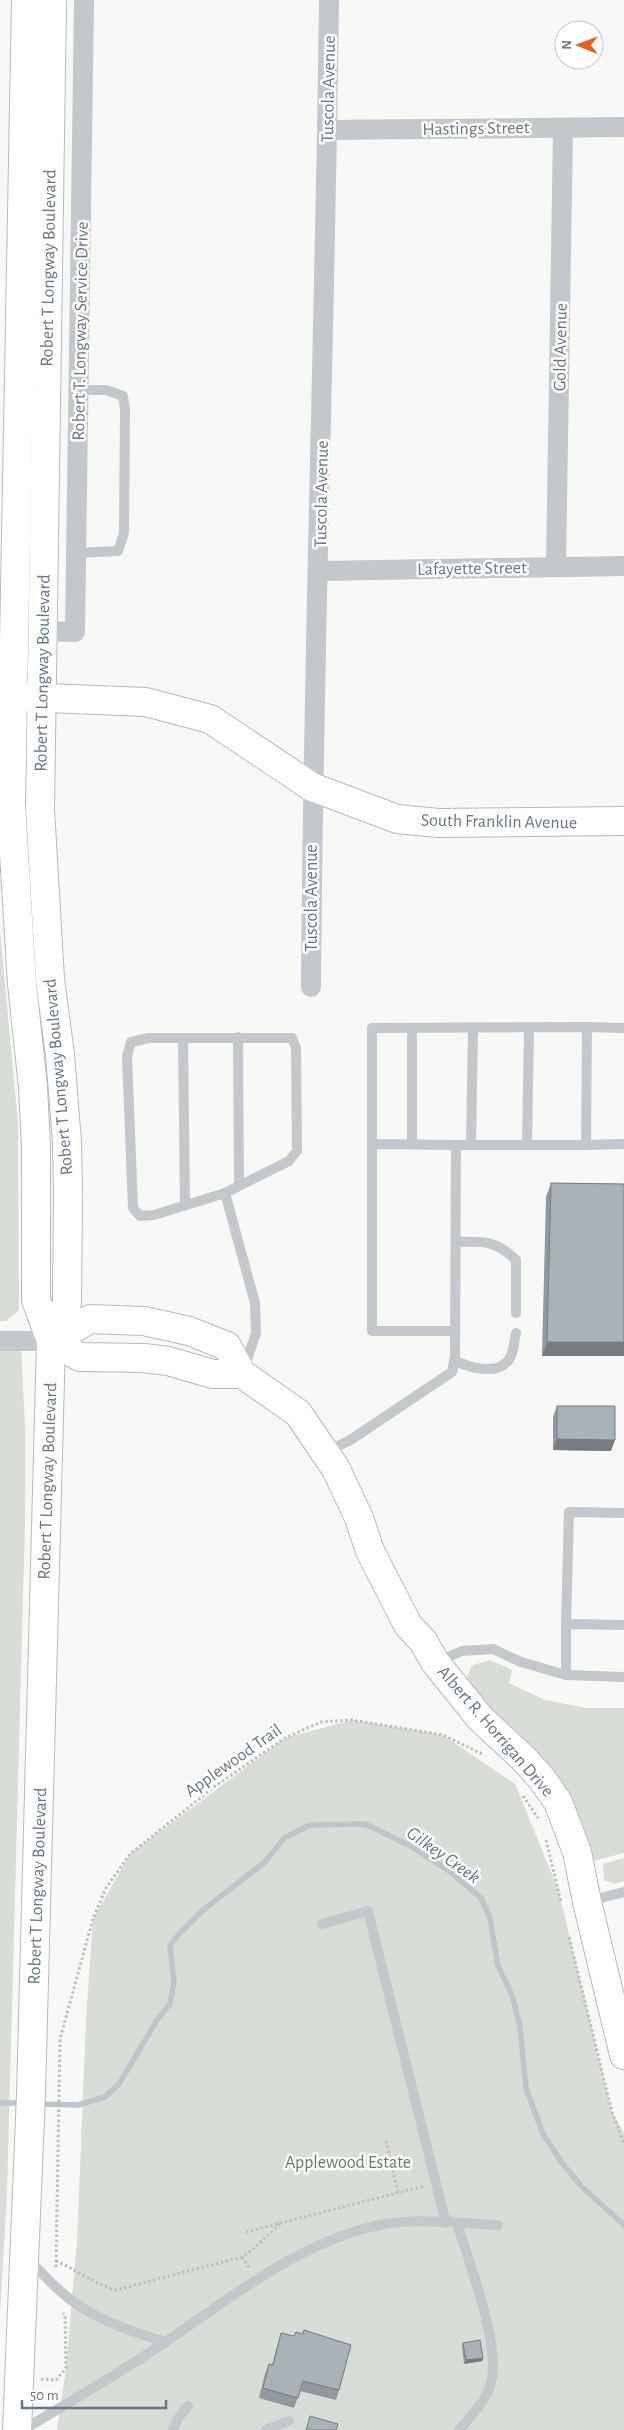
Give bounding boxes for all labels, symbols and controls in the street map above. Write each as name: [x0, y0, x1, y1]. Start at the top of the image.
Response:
north arrow: [554, 20, 604, 70]
street label: Tuscola Avenue: [319, 35, 339, 143]
text: N: [560, 40, 574, 50]
street label: Hastings Street: [422, 119, 530, 139]
street label: Robert T Longway Boulevard: [38, 169, 60, 367]
street label: Robert T. Longway Service Drive: [70, 221, 92, 441]
street label: Gold Avenue: [551, 303, 571, 391]
street label: Tuscola Avenue: [312, 440, 332, 548]
street label: Lafayette Street: [417, 559, 527, 579]
street label: Robert T Longway Boulevard: [32, 574, 54, 772]
street label: South Franklin Avenue: [421, 812, 577, 832]
street label: Tuscola Avenue: [303, 844, 321, 952]
street label: Robert T Longway Boulevard: [41, 978, 77, 1176]
street label: Robert T Longway Boulevard: [36, 1382, 60, 1580]
street label: Albert R. Horrigan Drive: [434, 1663, 557, 1801]
street label: Applewood Trail: [182, 1721, 285, 1801]
street label: Robert T Longway Boulevard: [26, 1787, 50, 1985]
water label: Gilkey Creek: [403, 1823, 483, 1887]
park label: Applewood Estate: [285, 2154, 411, 2172]
scale bar: [22, 2378, 166, 2410]
text: 50 m: [30, 2388, 59, 2403]

